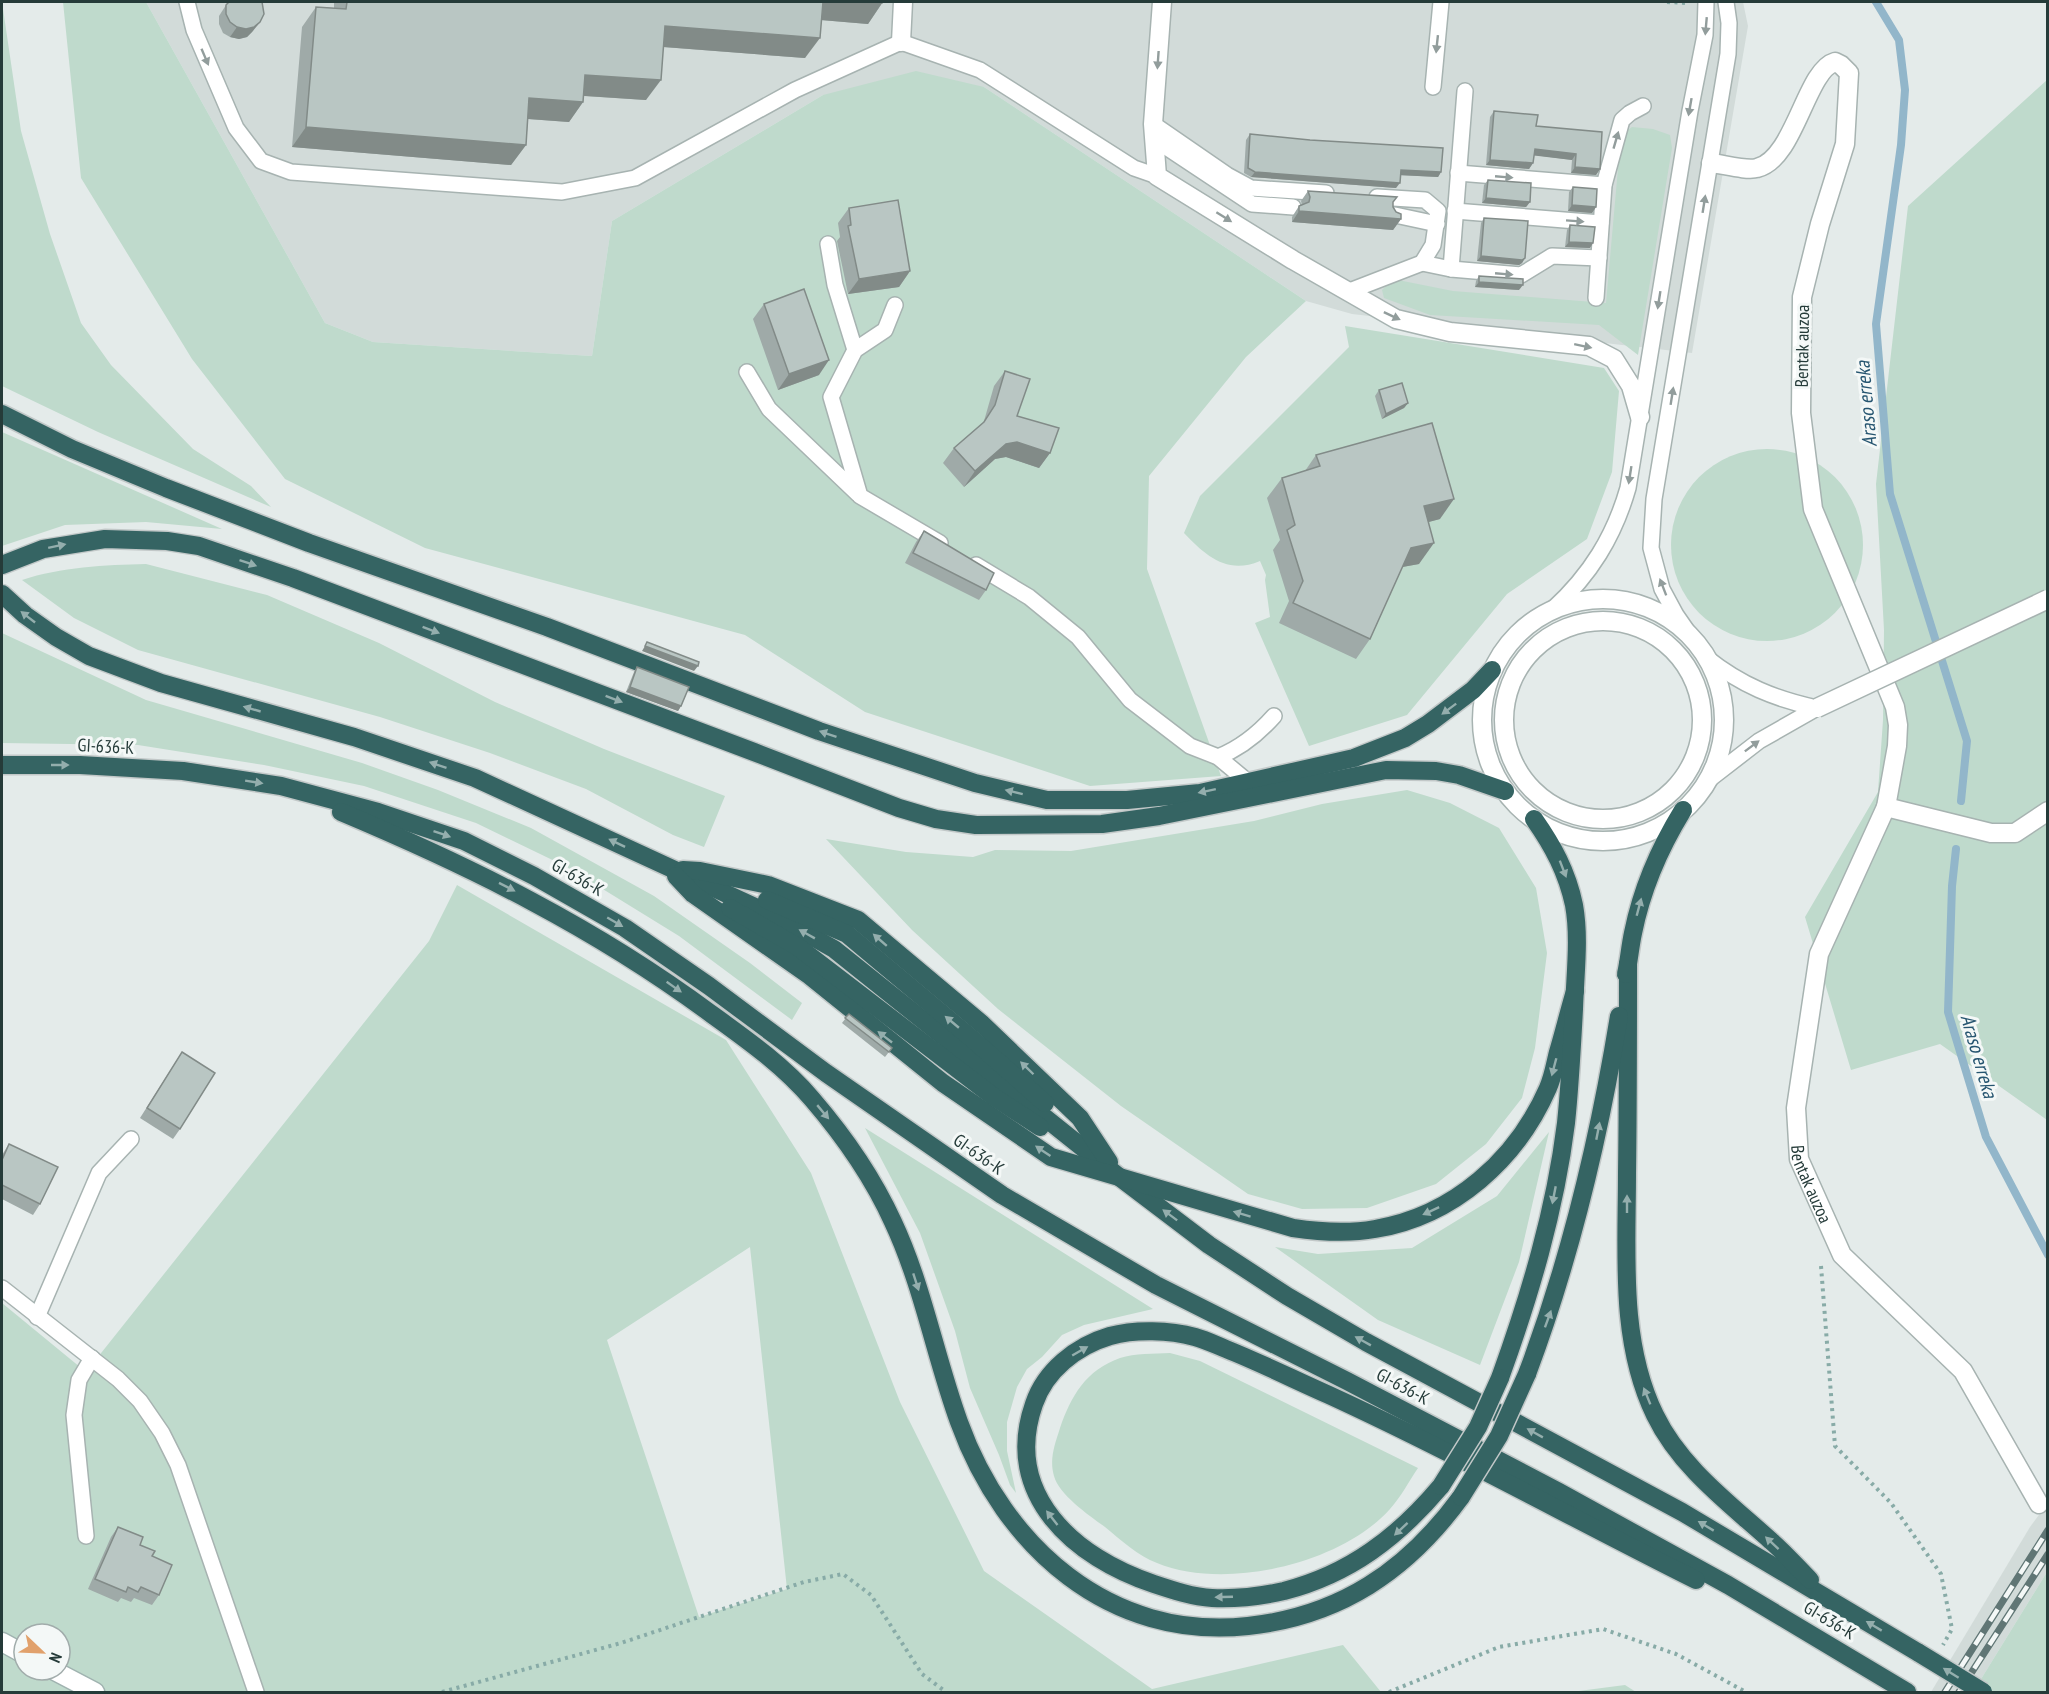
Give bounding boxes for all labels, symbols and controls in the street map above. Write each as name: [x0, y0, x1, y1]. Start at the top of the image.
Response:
one-way arrow: [1701, 16, 1711, 35]
one-way arrow: [1432, 35, 1442, 54]
one-way arrow: [201, 48, 210, 66]
one-way arrow: [1153, 50, 1163, 69]
one-way arrow: [1685, 98, 1694, 117]
one-way arrow: [1612, 131, 1622, 149]
one-way arrow: [1495, 172, 1514, 181]
one-way arrow: [1700, 194, 1709, 213]
one-way arrow: [1216, 212, 1232, 223]
one-way arrow: [1565, 216, 1584, 225]
one-way arrow: [1494, 269, 1513, 279]
one-way arrow: [1654, 290, 1663, 309]
street label: Bentak auzoa: [1790, 305, 1814, 387]
one-way arrow: [1383, 312, 1400, 321]
one-way arrow: [1574, 342, 1593, 351]
water label: Araso erreka: [1849, 359, 1883, 448]
one-way arrow: [1668, 386, 1677, 405]
one-way arrow: [1626, 465, 1635, 484]
one-way arrow: [48, 541, 67, 550]
one-way arrow: [239, 559, 257, 568]
one-way arrow: [1657, 578, 1667, 596]
one-way arrow: [20, 610, 36, 623]
one-way arrow: [422, 626, 440, 635]
one-way arrow: [605, 694, 623, 704]
one-way arrow: [1442, 703, 1457, 715]
one-way arrow: [243, 704, 261, 713]
one-way arrow: [819, 729, 837, 739]
street label: GI-636-K: [77, 733, 135, 759]
one-way arrow: [1745, 741, 1760, 753]
one-way arrow: [50, 760, 69, 770]
one-way arrow: [429, 760, 447, 770]
one-way arrow: [245, 778, 264, 787]
one-way arrow: [1005, 787, 1023, 797]
one-way arrow: [1198, 787, 1217, 796]
one-way arrow: [433, 829, 451, 839]
one-way arrow: [608, 839, 625, 848]
street label: GI-636-K: [548, 853, 608, 901]
one-way arrow: [1559, 860, 1568, 878]
one-way arrow: [498, 882, 516, 892]
one-way arrow: [1635, 898, 1644, 916]
one-way arrow: [607, 917, 624, 927]
one-way arrow: [798, 929, 815, 939]
one-way arrow: [872, 933, 888, 946]
one-way arrow: [666, 981, 682, 992]
water label: Araso erreka: [1955, 1011, 2004, 1102]
one-way arrow: [945, 1016, 960, 1029]
one-way arrow: [877, 1030, 893, 1043]
one-way arrow: [1549, 1058, 1559, 1076]
one-way arrow: [1020, 1061, 1034, 1075]
one-way arrow: [816, 1104, 829, 1119]
one-way arrow: [1594, 1121, 1603, 1140]
street label: GI-636-K: [949, 1128, 1009, 1180]
street label: Bentak auzoa: [1787, 1144, 1838, 1226]
one-way arrow: [1035, 1146, 1051, 1157]
one-way arrow: [1549, 1185, 1558, 1204]
one-way arrow: [1622, 1194, 1632, 1213]
one-way arrow: [1423, 1206, 1440, 1215]
one-way arrow: [1162, 1209, 1178, 1221]
one-way arrow: [1233, 1209, 1251, 1218]
one-way arrow: [912, 1273, 921, 1291]
one-way arrow: [1543, 1310, 1553, 1328]
one-way arrow: [1354, 1336, 1371, 1346]
one-way arrow: [1072, 1345, 1088, 1356]
street label: GI-636-K: [1373, 1363, 1434, 1410]
one-way arrow: [1642, 1387, 1651, 1405]
one-way arrow: [1526, 1428, 1543, 1438]
one-way arrow: [1046, 1511, 1058, 1527]
one-way arrow: [1395, 1521, 1409, 1535]
one-way arrow: [1698, 1521, 1714, 1532]
one-way arrow: [1766, 1536, 1780, 1550]
one-way arrow: [1214, 1593, 1233, 1602]
street label: GI-636-K: [1800, 1596, 1860, 1645]
one-way arrow: [1866, 1620, 1882, 1631]
north arrow: [12, 1622, 72, 1682]
text: N: [45, 1650, 67, 1666]
one-way arrow: [1943, 1667, 1959, 1678]

